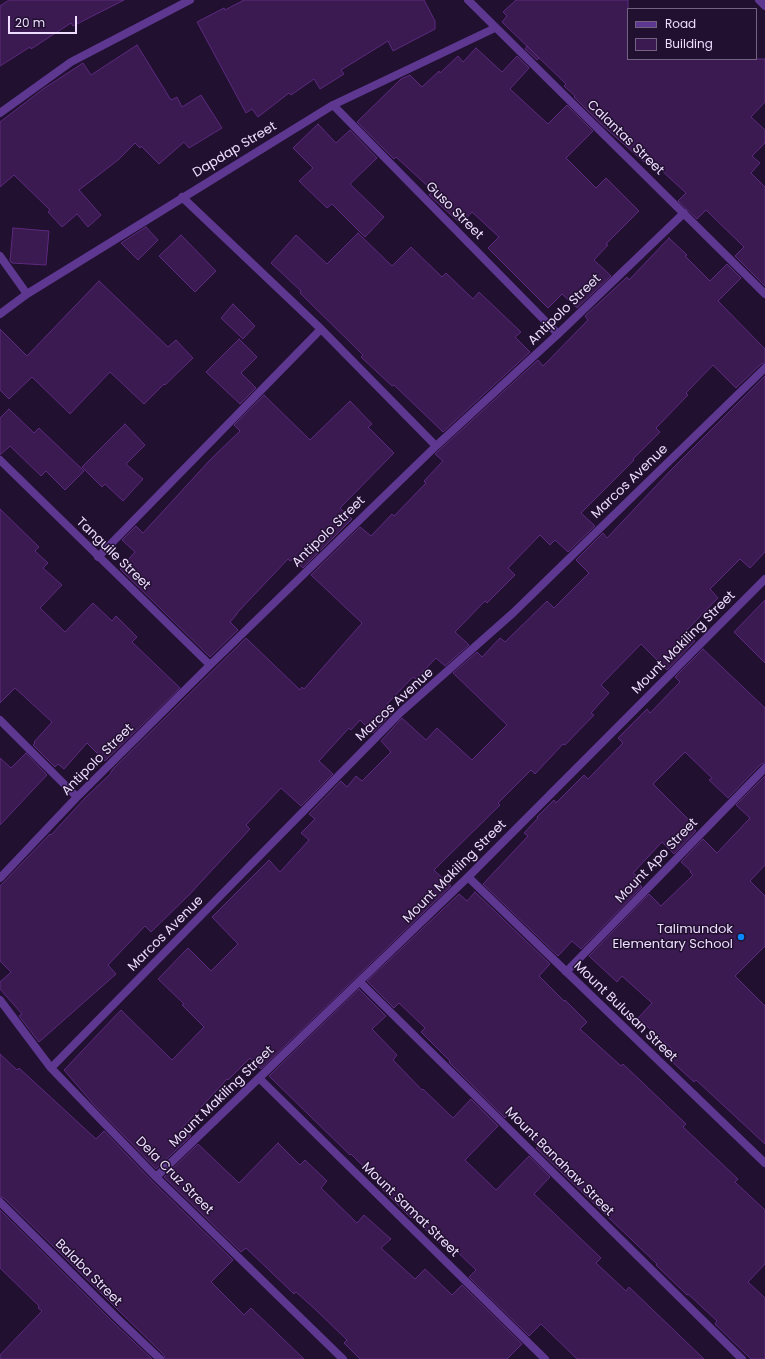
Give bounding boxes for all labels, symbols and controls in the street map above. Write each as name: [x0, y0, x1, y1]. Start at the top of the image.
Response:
scale bar: [10, 8, 79, 34]
legend: [627, 8, 757, 60]
text: 20 m: [15, 14, 45, 31]
text: Road: [665, 15, 696, 32]
text: Building: [665, 35, 713, 52]
street label: Calantas Street: [583, 97, 667, 179]
street label: Dapdap Street: [190, 119, 280, 181]
street label: Guso Street: [422, 179, 486, 243]
street label: Antipolo Street: [525, 271, 605, 349]
street label: Marcos Avenue: [589, 442, 671, 522]
street label: Antipolo Street: [289, 493, 369, 571]
street label: Tanguile Street: [73, 515, 153, 593]
street label: Mount Makiling Street: [629, 588, 739, 698]
street label: Marcos Avenue: [353, 665, 437, 745]
street label: Antipolo Street: [59, 721, 137, 799]
street label: Mount Apo Street: [613, 815, 701, 907]
street label: Mount Makiling Street: [400, 817, 510, 927]
street label: Marcos Avenue: [125, 893, 207, 975]
place label: Talimundok Elementary School: [612, 922, 733, 953]
marker: Talimundok Elementary School: [736, 932, 746, 942]
street label: Mount Bulusan Street: [570, 959, 680, 1065]
street label: Mount Makiling Street: [166, 1043, 278, 1151]
street label: Mount Banahaw Street: [501, 1104, 617, 1220]
street label: Dela Cruz Street: [132, 1134, 216, 1218]
street label: Mount Samat Street: [358, 1160, 462, 1260]
street label: Balaba Street: [51, 1236, 125, 1310]

